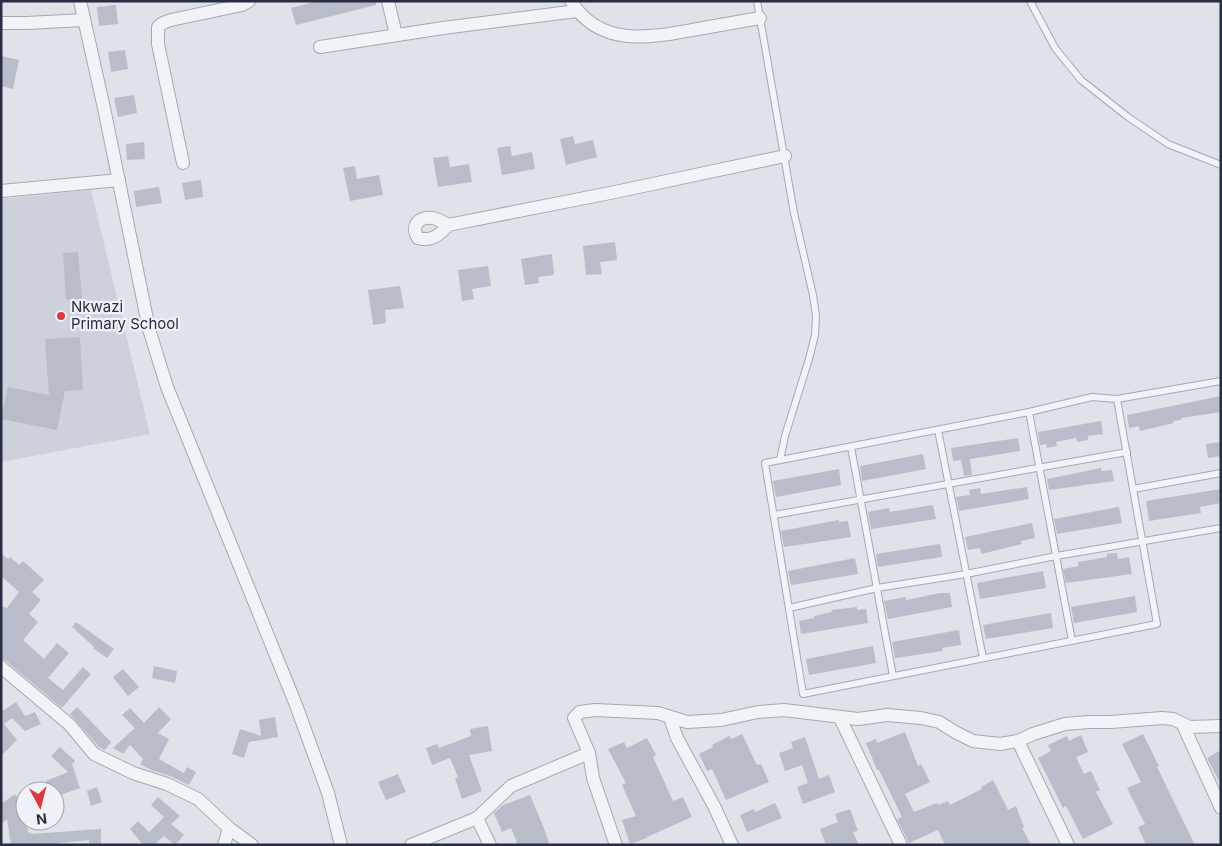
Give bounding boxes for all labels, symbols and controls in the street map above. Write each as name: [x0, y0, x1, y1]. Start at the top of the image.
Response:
place label: Nkwazi Primary School: [71, 297, 179, 333]
marker: Nkwazi Primary School: [55, 310, 67, 322]
north arrow: [15, 781, 65, 831]
text: N: [35, 810, 48, 828]

